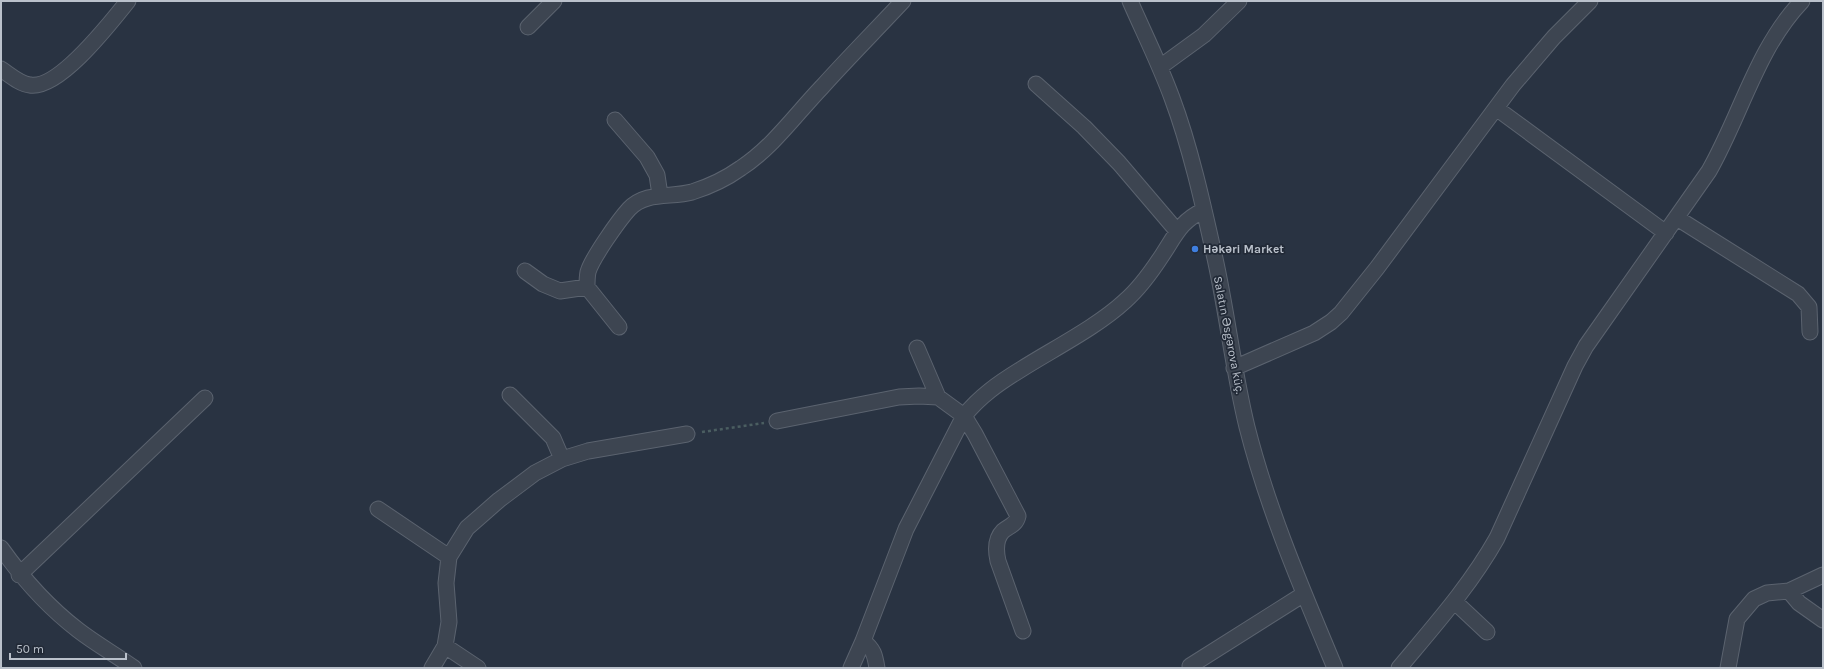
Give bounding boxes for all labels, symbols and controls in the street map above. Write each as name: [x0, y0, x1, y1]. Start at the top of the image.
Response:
place label: Həkəri Market: [1203, 242, 1284, 256]
marker: Həkəri Market: [1190, 244, 1200, 254]
street label: Salatın Əsgərova küç.: [1211, 275, 1247, 395]
scale bar: [10, 635, 126, 661]
text: 50 m: [16, 642, 44, 656]

